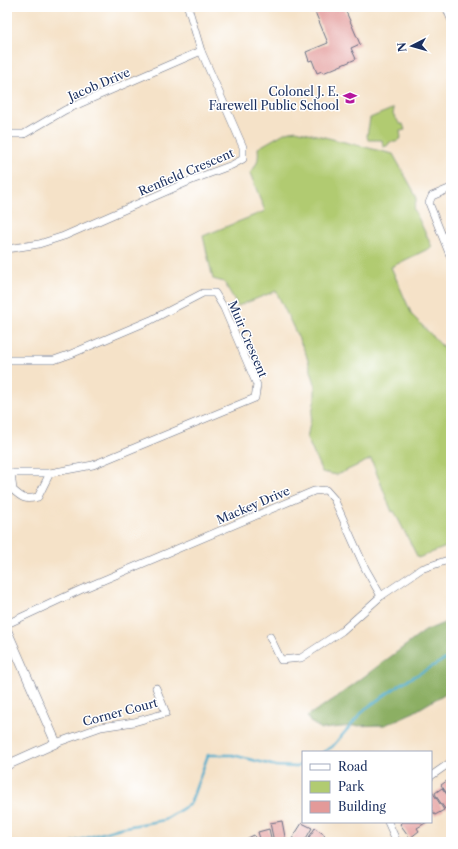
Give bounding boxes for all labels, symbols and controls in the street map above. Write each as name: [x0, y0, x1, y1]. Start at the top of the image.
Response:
north arrow: [392, 26, 432, 66]
text: N: [395, 41, 410, 53]
street label: Jacob Drive: [64, 64, 132, 105]
place label: Colonel J. E. Farewell Public School: [209, 84, 339, 113]
school or university icon: Colonel J. E. Farewell Public School: [342, 90, 358, 106]
street label: Renfield Crescent: [136, 145, 237, 199]
street label: Muir Crescent: [225, 298, 271, 380]
street label: Mackey Drive: [214, 483, 292, 527]
street label: Corner Court: [81, 695, 160, 729]
legend: [302, 751, 432, 823]
text: Road: [338, 759, 368, 774]
text: Park: [338, 779, 365, 794]
text: Building: [338, 799, 386, 814]

